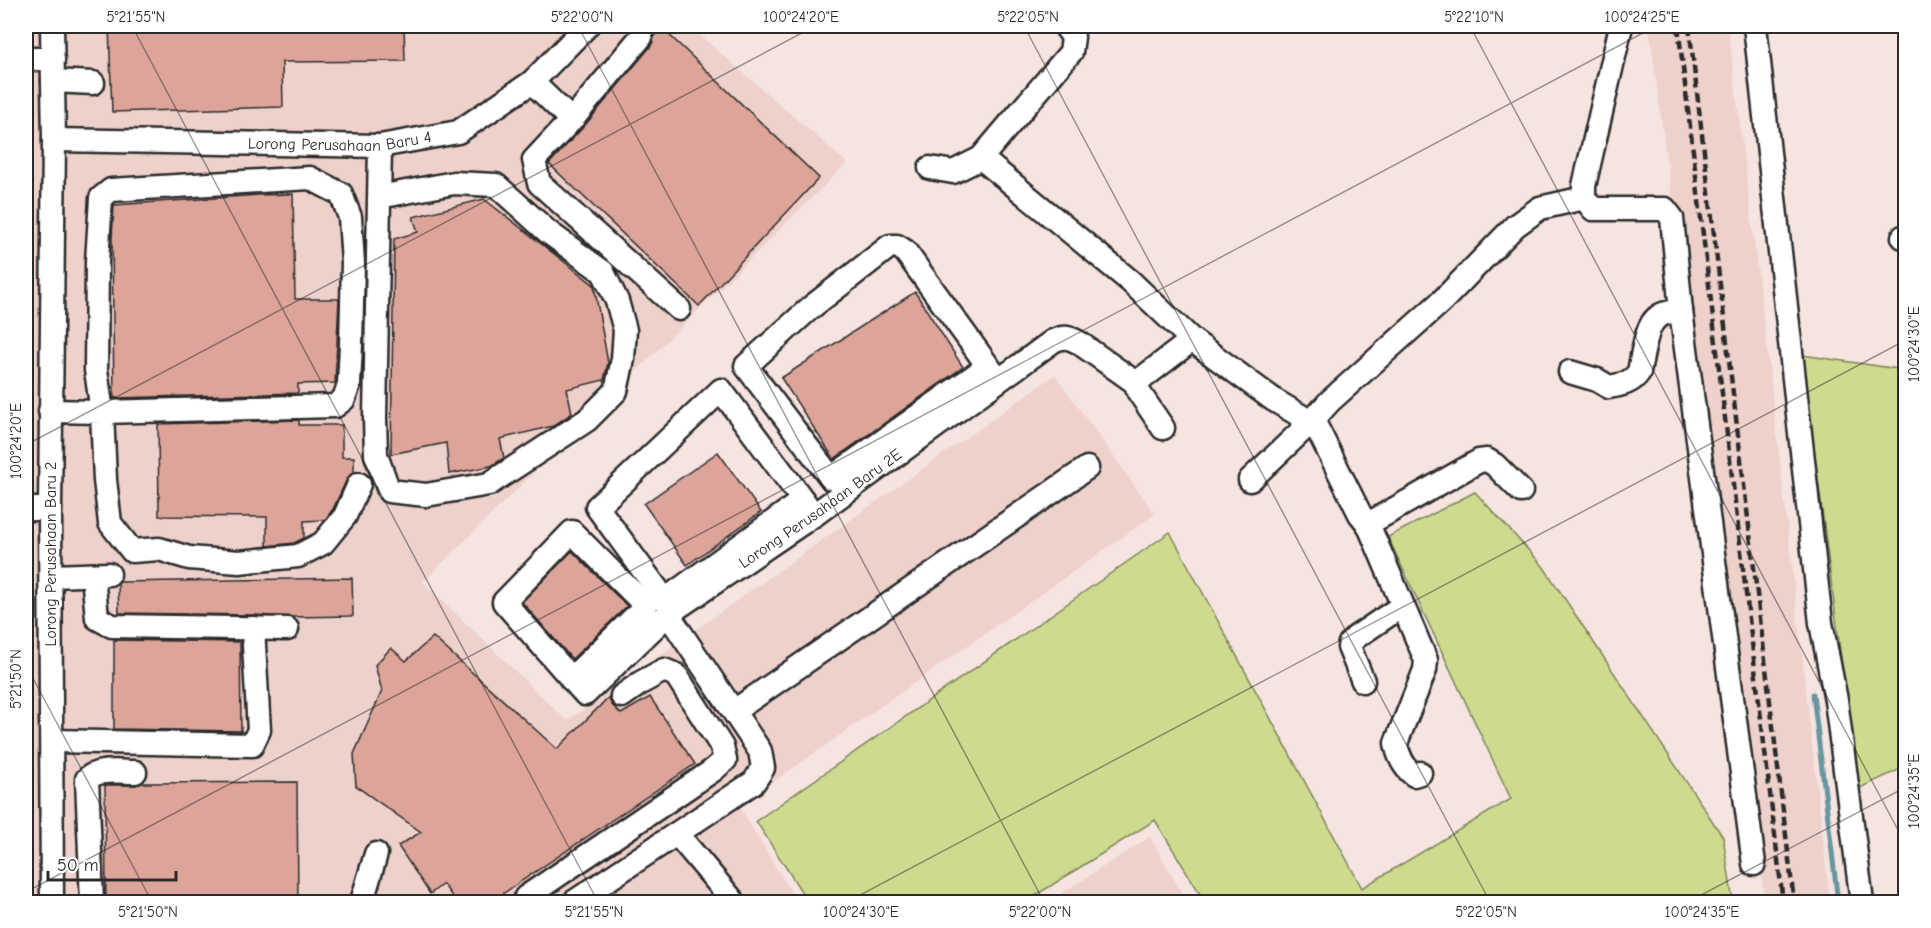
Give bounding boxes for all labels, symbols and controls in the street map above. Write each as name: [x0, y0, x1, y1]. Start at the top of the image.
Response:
text: 5°21'55"N: [107, 8, 165, 26]
text: 5°22'00"N: [551, 8, 613, 26]
text: 100°24'20"E: [763, 8, 839, 26]
text: 5°22'05"N: [997, 8, 1059, 26]
text: 5°22'10"N: [1444, 8, 1504, 26]
text: 100°24'25"E: [1604, 8, 1680, 26]
street label: Lorong Perusahaan Baru 4: [248, 128, 433, 155]
text: 100°24'30"E: [1905, 306, 1923, 382]
text: 100°24'20"E: [7, 403, 25, 479]
street label: Lorong Perusahaan Baru 2E: [736, 445, 905, 572]
street label: Lorong Perusahaan Baru 2: [42, 462, 60, 646]
text: 5°21'50"N: [7, 649, 25, 709]
text: 100°24'35"E: [1905, 754, 1923, 828]
scale bar: [48, 844, 176, 882]
text: 50 m: [57, 855, 99, 876]
text: 5°21'50"N: [118, 903, 178, 921]
text: 5°21'55"N: [565, 903, 623, 921]
text: 100°24'30"E: [823, 903, 899, 921]
text: 5°22'00"N: [1009, 903, 1071, 921]
text: 5°22'05"N: [1455, 903, 1517, 921]
text: 100°24'35"E: [1665, 903, 1739, 921]

